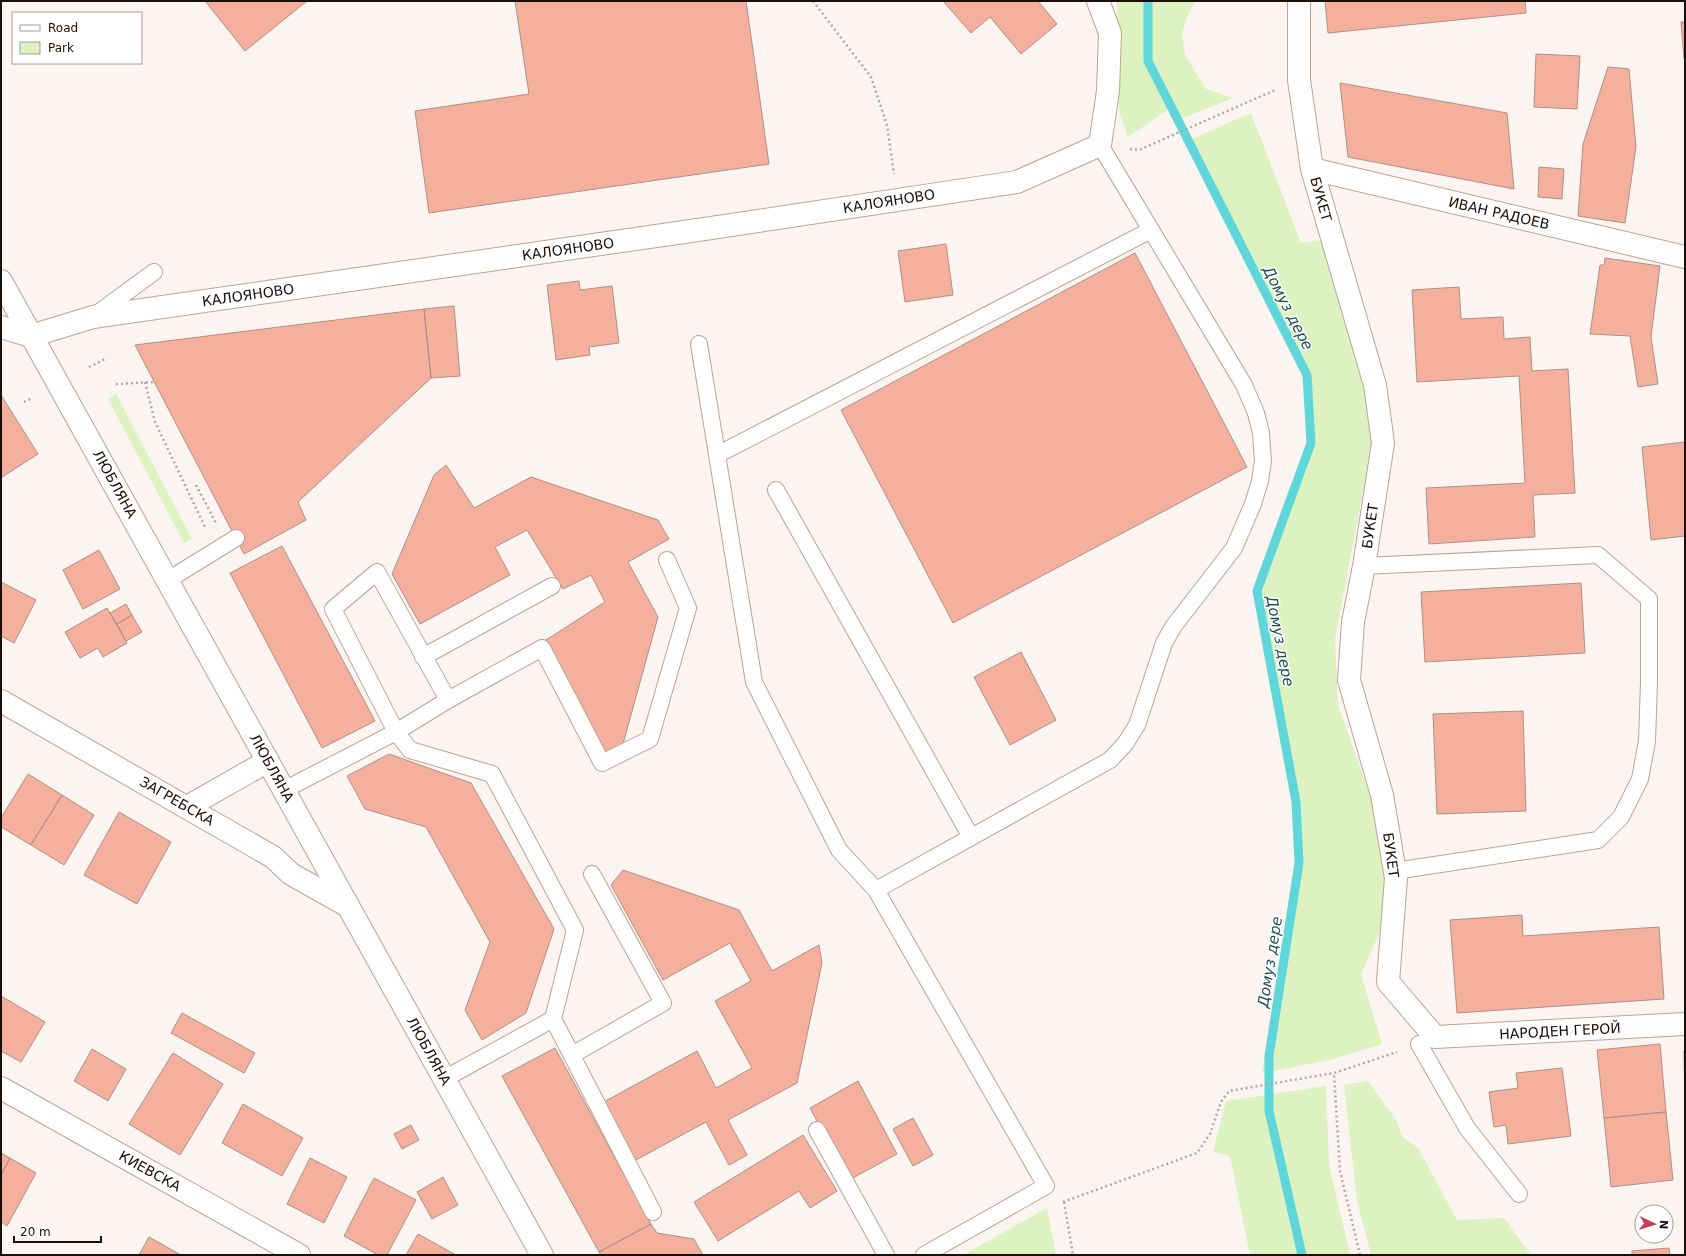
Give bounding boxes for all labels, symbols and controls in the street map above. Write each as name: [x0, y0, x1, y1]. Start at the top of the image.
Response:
legend: [12, 12, 142, 64]
text: Road: [48, 21, 78, 35]
text: Park: [48, 41, 74, 55]
street label: БУКЕТ: [1307, 175, 1335, 223]
street label: КАЛОЯНОВО: [842, 186, 936, 216]
street label: ИВАН РАДОЕВ: [1447, 194, 1551, 232]
street label: КАЛОЯНОВО: [521, 235, 615, 263]
water label: Домуз дере: [1259, 262, 1317, 353]
street label: КАЛОЯНОВО: [201, 281, 295, 309]
street label: ЛЮБЛЯНА: [90, 447, 141, 521]
street label: БУКЕТ: [1359, 502, 1381, 550]
water label: Домуз дере: [1262, 593, 1298, 688]
street label: ЛЮБЛЯНА: [247, 731, 298, 805]
street label: ЗАГРЕБСКА: [137, 773, 217, 829]
street label: БУКЕТ: [1380, 831, 1402, 879]
water label: Домуз дере: [1254, 915, 1286, 1010]
street label: ЛЮБЛЯНА: [404, 1014, 455, 1088]
street label: НАРОДЕН ГЕРОЙ: [1499, 1019, 1621, 1042]
street label: КИЕВСКА: [116, 1147, 184, 1195]
north arrow: [1634, 1204, 1674, 1244]
scale bar: [14, 1218, 101, 1244]
text: N: [1657, 1220, 1670, 1230]
text: 20 m: [20, 1225, 51, 1239]

